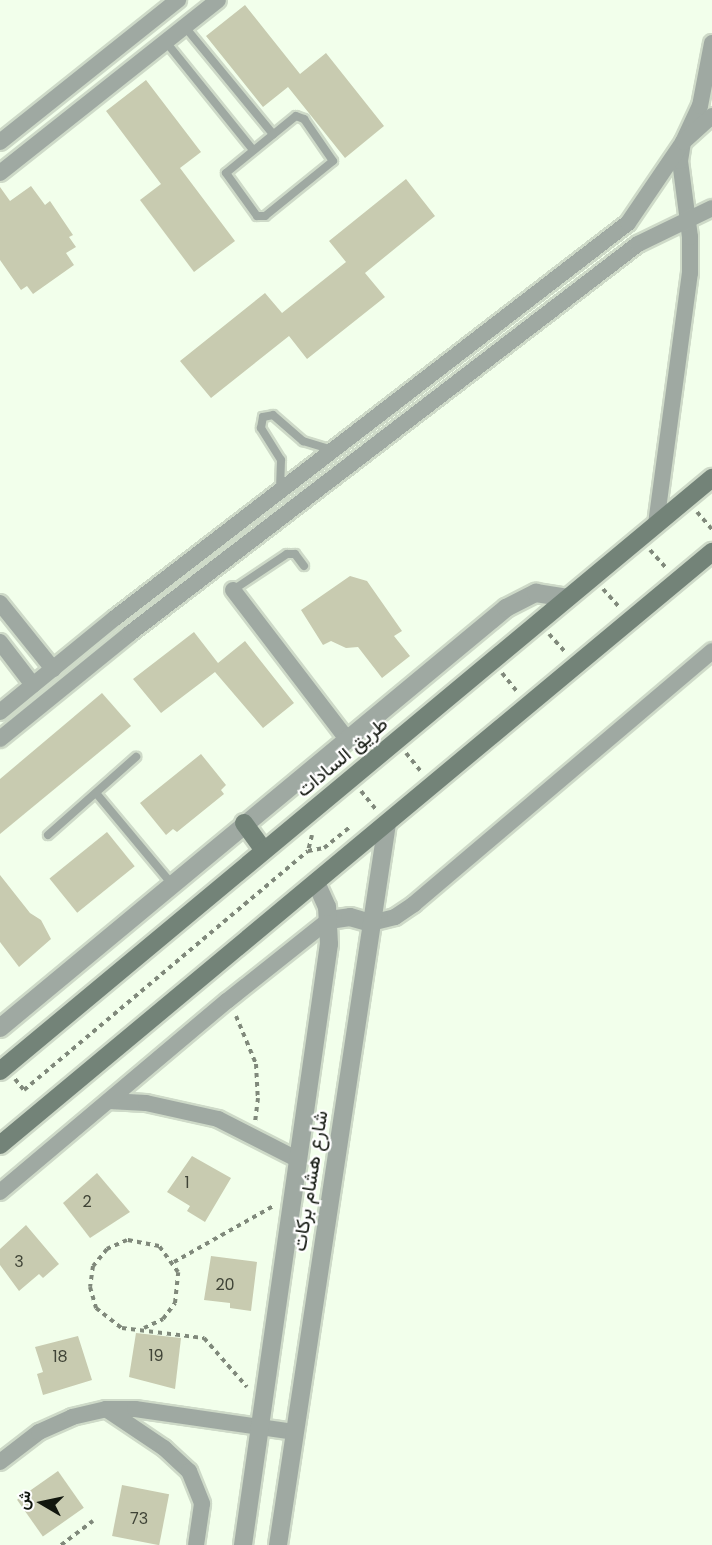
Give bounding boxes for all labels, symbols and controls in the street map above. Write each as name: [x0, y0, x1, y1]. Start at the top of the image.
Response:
street label: طريق السادات: [291, 712, 393, 802]
street label: شارع هشام بركات: [287, 1109, 333, 1253]
house number: 1: [184, 1173, 190, 1193]
house number: 2: [82, 1192, 92, 1212]
house number: 3: [14, 1252, 24, 1272]
house number: 20: [215, 1275, 235, 1295]
house number: 19: [148, 1346, 164, 1366]
house number: 18: [52, 1347, 68, 1367]
north arrow: [12, 1473, 72, 1533]
text: ش: [11, 1489, 37, 1511]
house number: 73: [130, 1509, 148, 1529]

